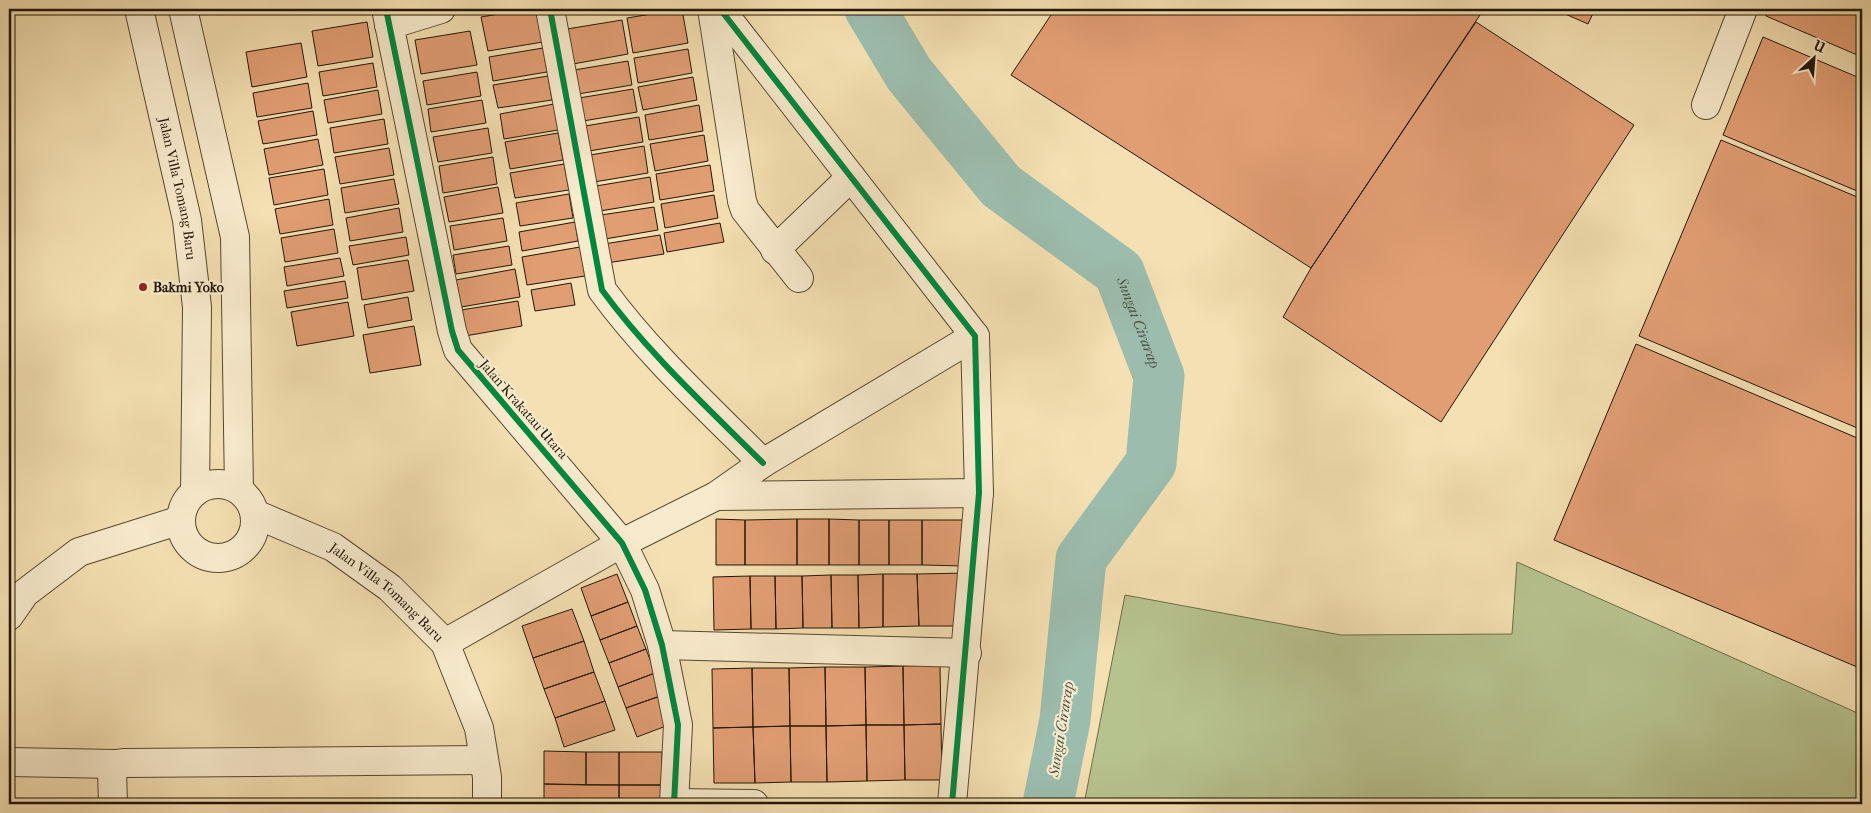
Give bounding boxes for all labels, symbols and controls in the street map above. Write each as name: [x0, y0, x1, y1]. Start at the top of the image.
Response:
north arrow: [1788, 32, 1838, 82]
text: U: [1810, 36, 1828, 57]
street label: Jalan Villa Tomang Baru: [155, 115, 200, 261]
water label: Sungai Cirarap: [1112, 274, 1164, 371]
place label: Bakmi Yoko: [153, 279, 224, 296]
marker: Bakmi Yoko: [137, 281, 149, 293]
street label: Jalan Krakatau Utara: [475, 355, 572, 463]
street label: Jalan Villa Tomang Baru: [325, 539, 447, 646]
water label: Sungai Cirarap: [1044, 680, 1077, 779]

